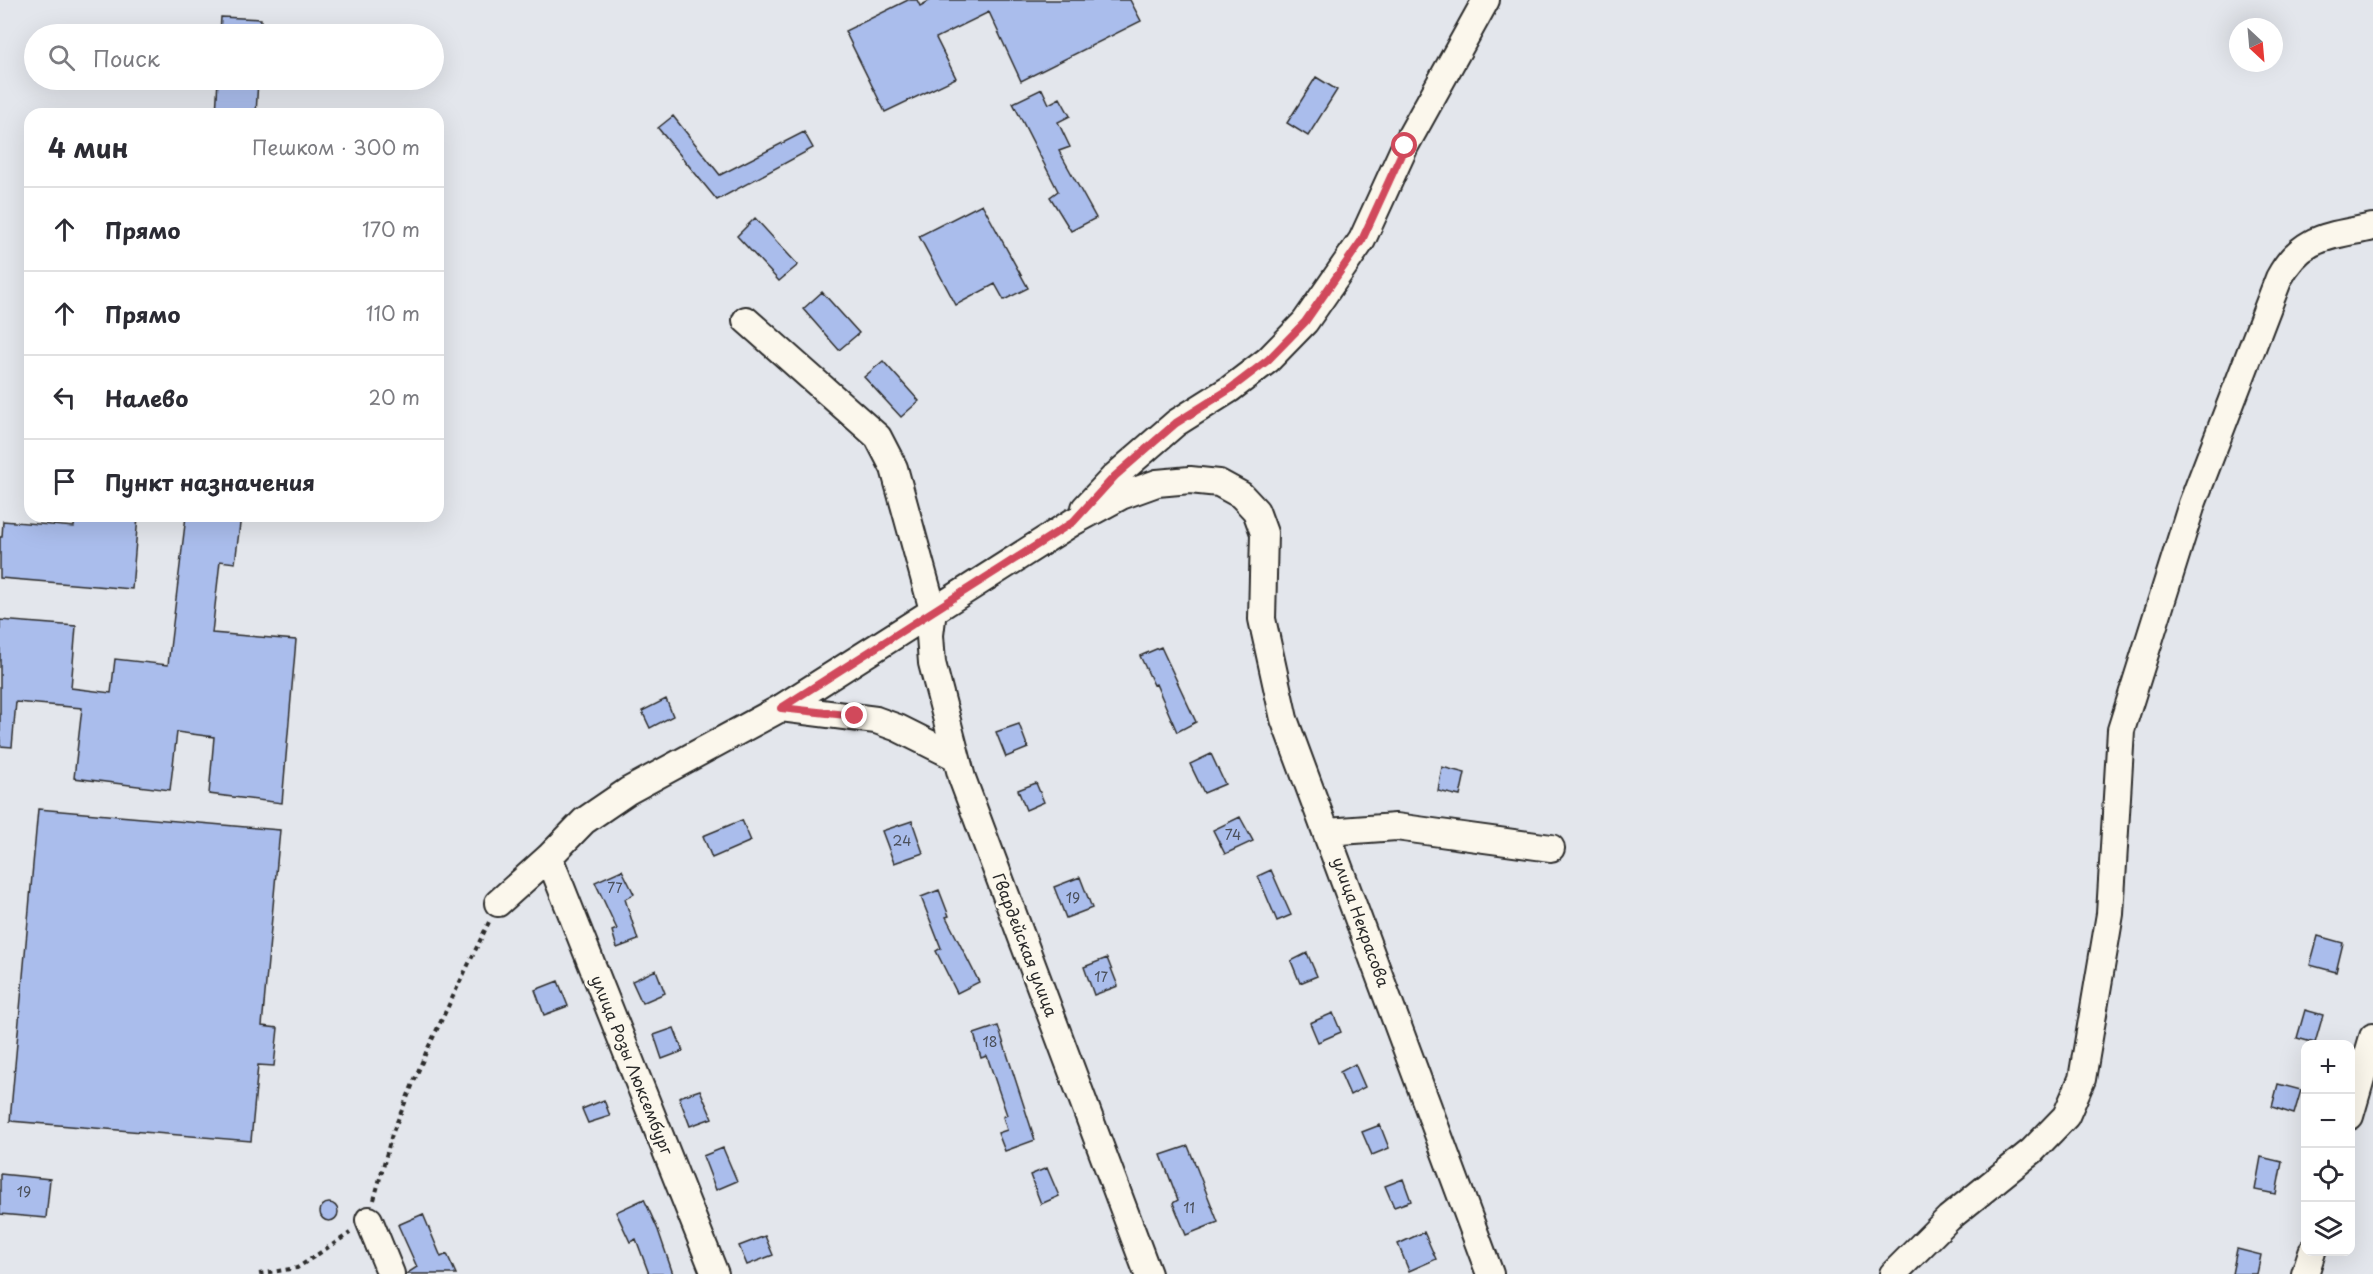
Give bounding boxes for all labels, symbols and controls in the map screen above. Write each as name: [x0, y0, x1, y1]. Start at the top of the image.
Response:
north arrow: [2229, 18, 2283, 72]
search box: [24, 24, 444, 90]
icon: search: [45, 41, 78, 74]
text: Поиск: [93, 41, 160, 74]
text: 4 мин: [48, 128, 129, 167]
text: Пешком · 300 m: [252, 132, 420, 162]
route start: [1391, 132, 1417, 158]
icon: ahead: [48, 213, 81, 246]
text: Прямо: [105, 213, 180, 246]
text: 170 m: [362, 214, 420, 244]
icon: ahead: [48, 297, 81, 330]
text: Прямо: [105, 297, 180, 330]
text: 110 m: [366, 298, 420, 328]
icon: left: [48, 381, 81, 414]
text: Налево: [105, 381, 188, 414]
text: 20 m: [368, 382, 420, 412]
icon: arrive: [48, 465, 81, 498]
text: Пункт назначения: [105, 465, 315, 498]
route end: [841, 702, 867, 728]
house number: 74: [1225, 824, 1241, 845]
house number: 24: [893, 830, 911, 851]
street label: улица Некрасова: [1327, 853, 1397, 990]
street label: Гвардейская улица: [987, 869, 1064, 1020]
house number: 77: [607, 877, 623, 898]
house number: 19: [1066, 887, 1080, 908]
house number: 17: [1094, 966, 1108, 987]
street label: улица Розы Люксембург: [586, 971, 680, 1159]
house number: 18: [982, 1031, 998, 1052]
map controls: [2301, 1040, 2355, 1256]
button: +: [2301, 1040, 2355, 1094]
button: −: [2301, 1094, 2355, 1148]
button: locate: [2301, 1148, 2355, 1202]
house number: 19: [17, 1181, 31, 1202]
house number: 11: [1183, 1197, 1195, 1218]
button: layers: [2301, 1202, 2355, 1256]

